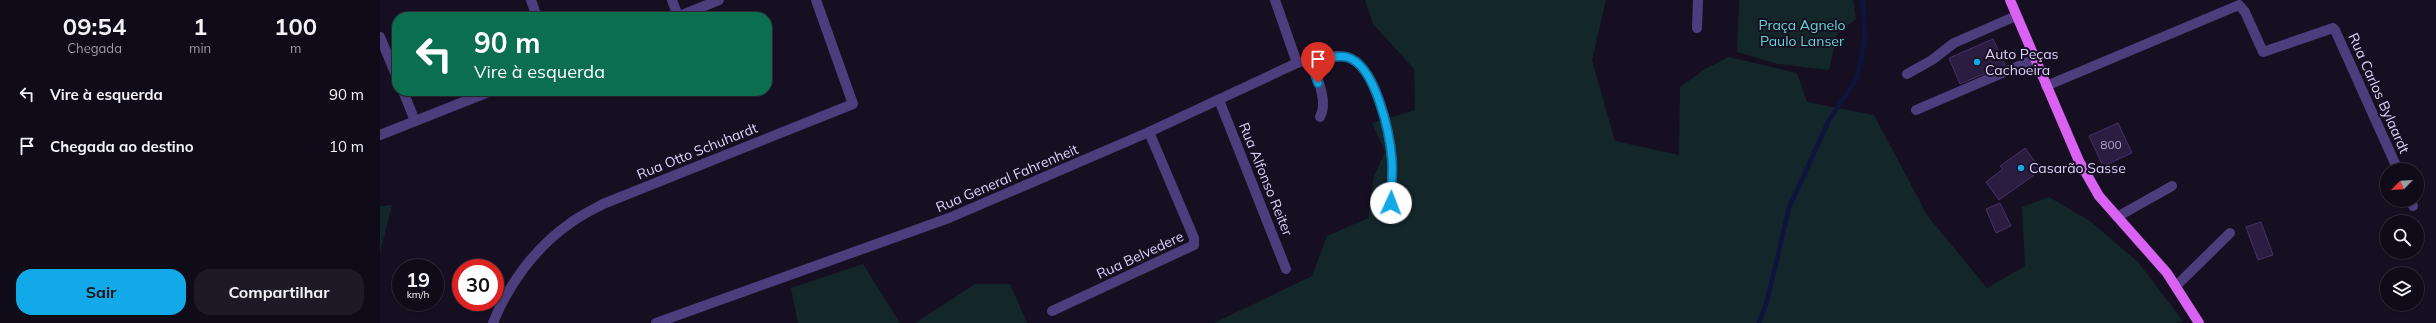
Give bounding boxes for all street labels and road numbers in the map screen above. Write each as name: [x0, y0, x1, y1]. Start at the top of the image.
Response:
street label: Rua Carlos Bylaardt: [2344, 30, 2414, 156]
street label: Rua Otto Schuhardt: [634, 119, 760, 183]
street label: Rua Alfonso Reiter: [1235, 120, 1297, 239]
street label: Rua General Fahrenheit: [933, 140, 1081, 216]
street label: Rua Belvedere: [1094, 227, 1186, 283]

